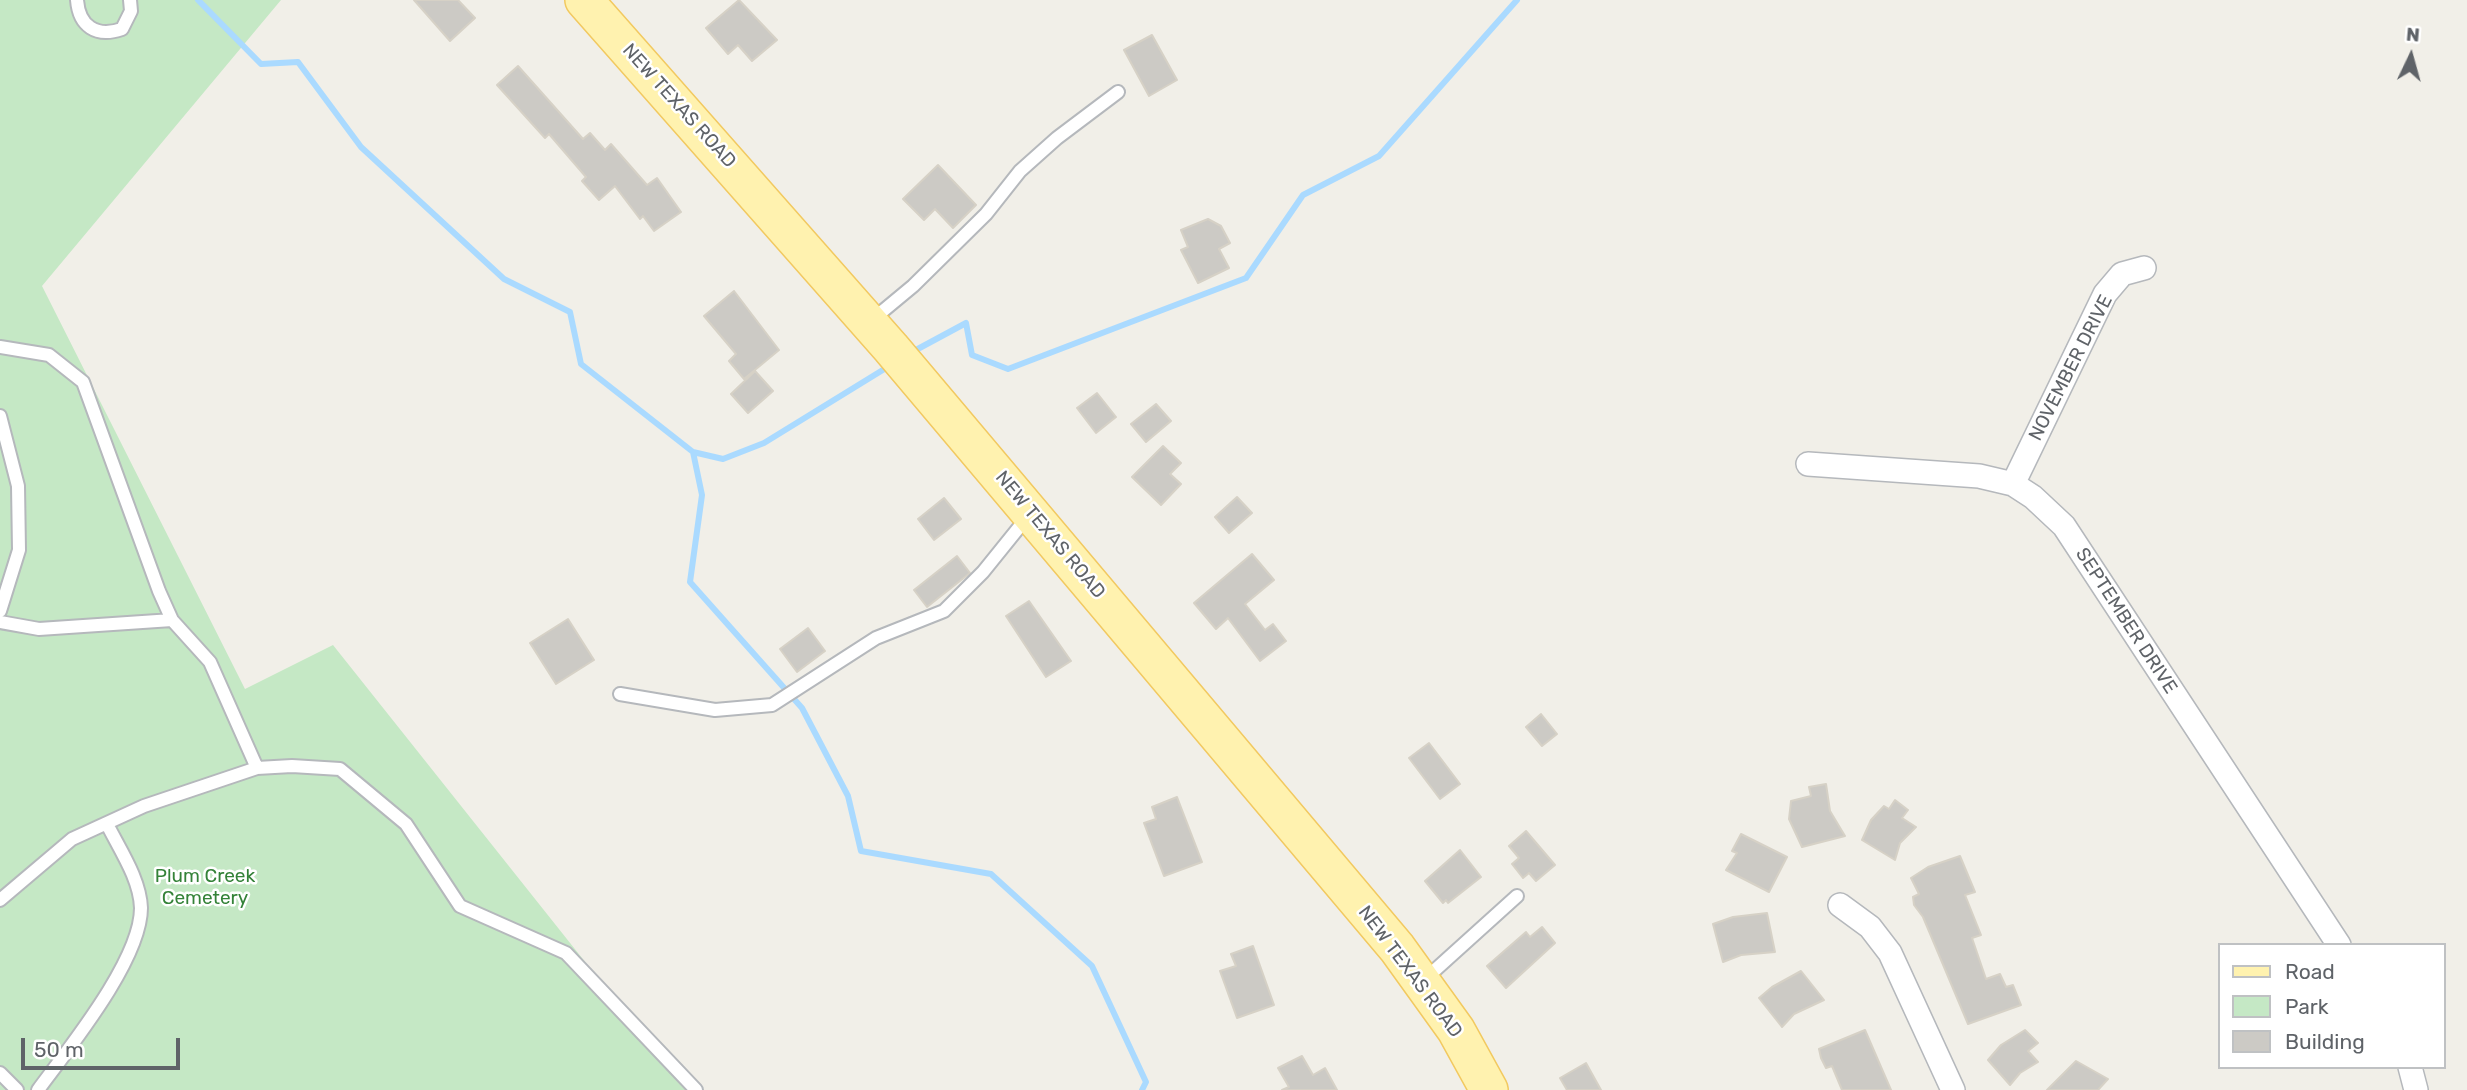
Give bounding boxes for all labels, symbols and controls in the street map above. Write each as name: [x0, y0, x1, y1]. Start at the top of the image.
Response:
north arrow: [2376, 21, 2446, 91]
text: N: [2405, 23, 2421, 47]
street label: NEW TEXAS ROAD: [617, 39, 741, 173]
street label: NOVEMBER DRIVE: [2024, 291, 2118, 445]
street label: NEW TEXAS ROAD: [990, 467, 1110, 603]
street label: SEPTEMBER DRIVE: [2070, 544, 2182, 698]
park label: Plum Creek Cemetery: [155, 866, 255, 910]
street label: NEW TEXAS ROAD: [1353, 902, 1467, 1042]
legend: [2218, 943, 2446, 1069]
text: Road: [2285, 959, 2335, 984]
text: Park: [2285, 994, 2329, 1019]
scale bar: [24, 1024, 184, 1068]
text: Building: [2285, 1029, 2365, 1054]
text: 50 m: [34, 1037, 84, 1062]

